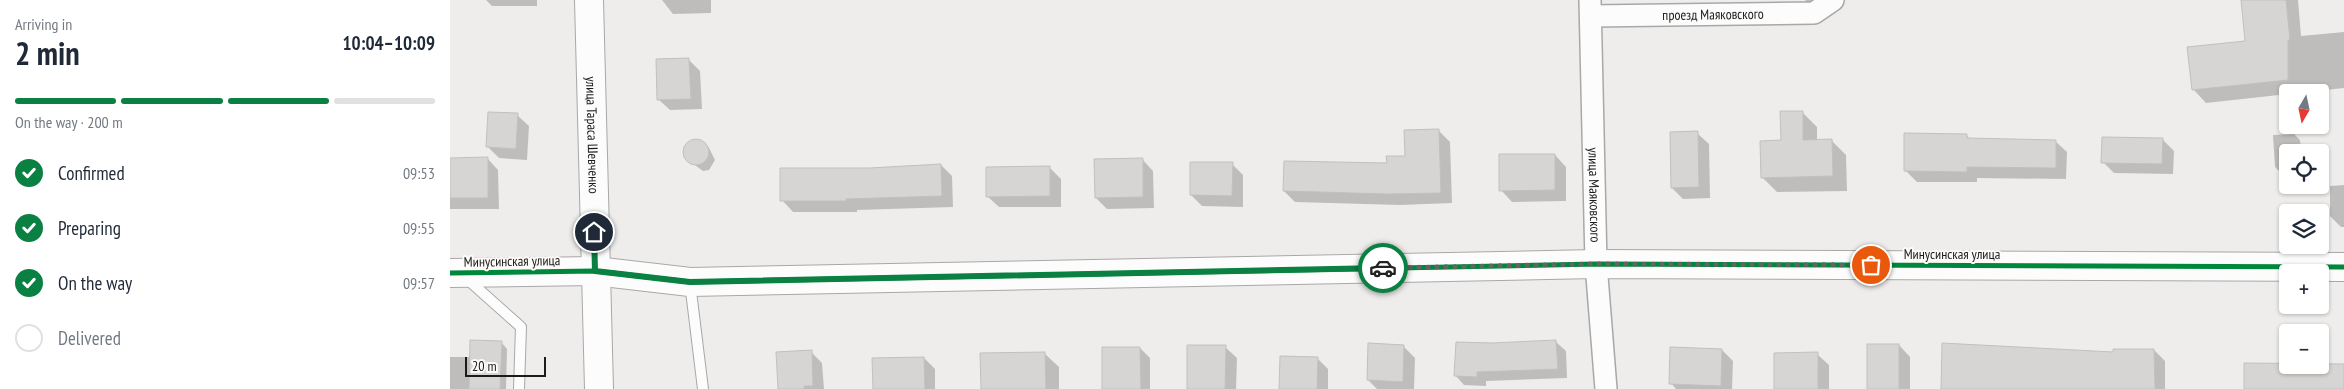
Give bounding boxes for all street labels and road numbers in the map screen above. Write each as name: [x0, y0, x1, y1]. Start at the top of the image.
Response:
street label: проезд Маяковского: [1662, 5, 1764, 24]
street label: улица Тараса Шевченко: [582, 76, 603, 194]
street label: улица Маяковского: [1584, 147, 1605, 243]
street label: Минусинская улица: [1904, 245, 2000, 263]
street label: Минусинская улица: [464, 251, 560, 271]

